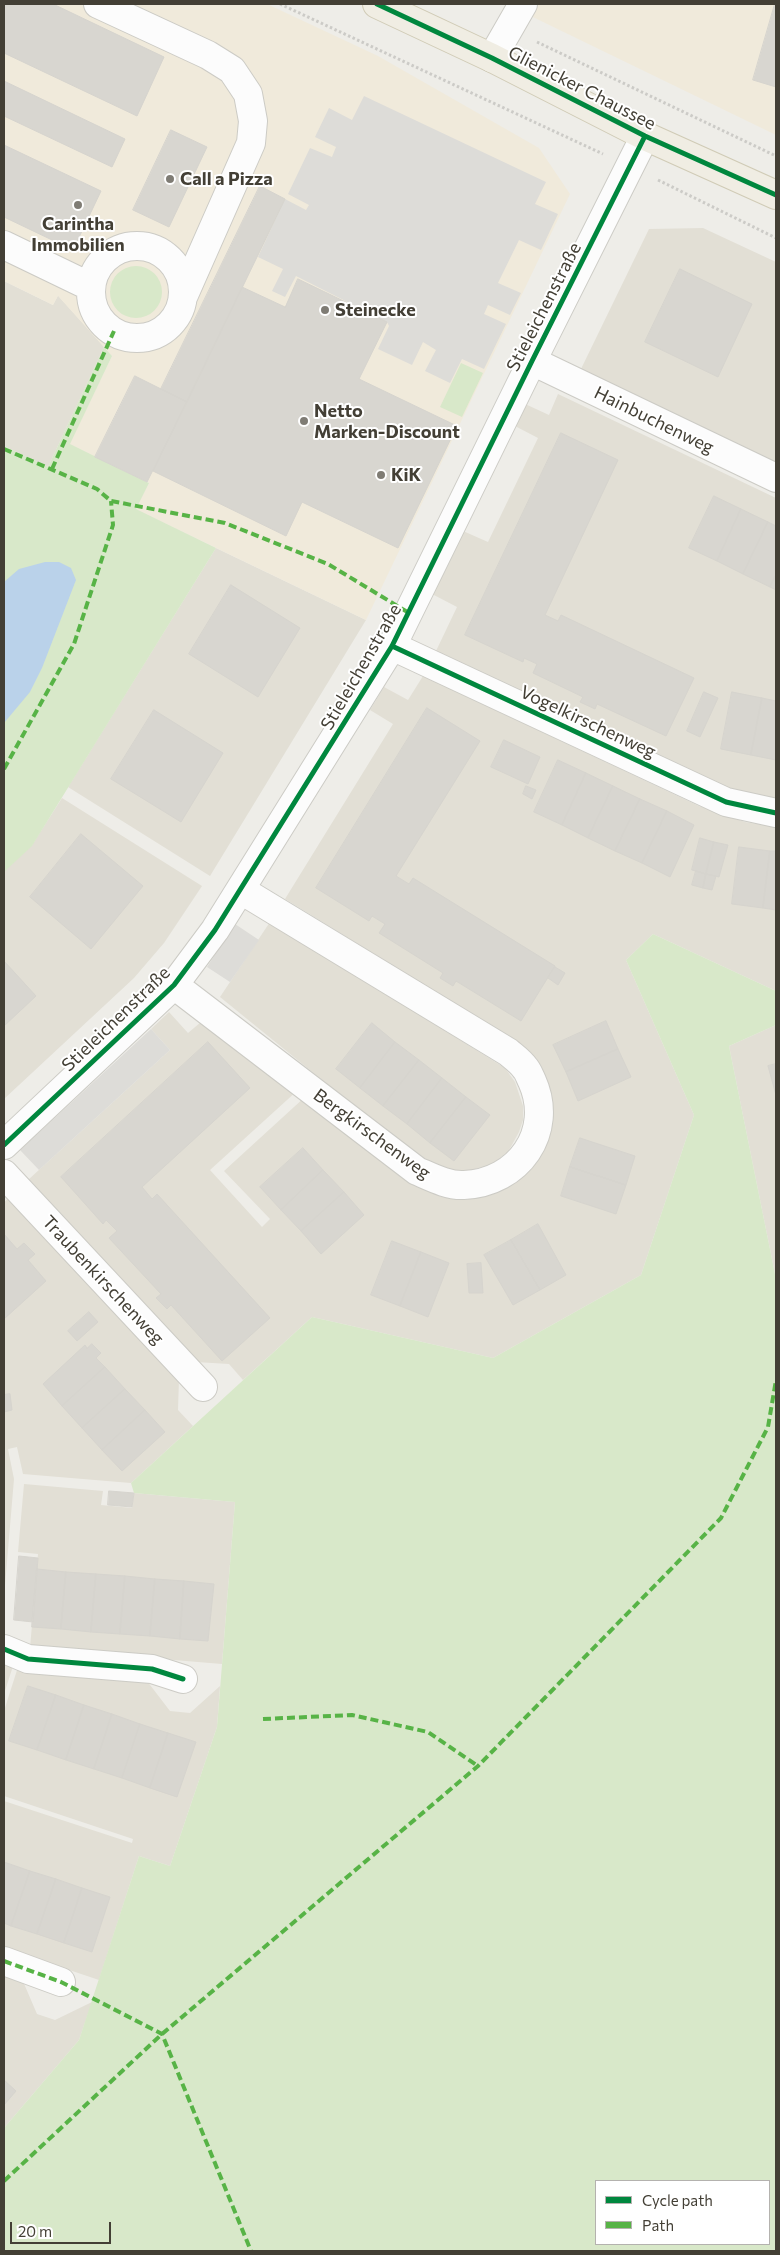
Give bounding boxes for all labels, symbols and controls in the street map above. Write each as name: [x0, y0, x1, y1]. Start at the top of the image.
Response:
street label: Glienicker Chaussee: [505, 41, 659, 135]
place label: Call a Pizza: [180, 168, 273, 190]
marker: Call a Pizza: [164, 173, 176, 185]
marker: Carintha Immobilien: [72, 199, 84, 211]
place label: Carintha Immobilien: [31, 213, 125, 255]
street label: Stieleichenstraße: [502, 239, 586, 375]
place label: Steinecke: [335, 299, 416, 321]
marker: Steinecke: [319, 304, 331, 316]
street label: Hainbuchenweg: [591, 382, 717, 458]
place label: Netto Marken-Discount: [314, 400, 460, 442]
marker: Netto Marken-Discount: [298, 415, 310, 427]
place label: KiK: [391, 464, 421, 486]
marker: KiK: [375, 469, 387, 481]
street label: Stieleichenstraße: [316, 600, 406, 734]
street label: Vogelkirschenweg: [517, 681, 659, 763]
street label: Stieleichenstraße: [57, 962, 175, 1076]
street label: Bergkirschenweg: [309, 1084, 435, 1184]
street label: Traubenkirschenweg: [38, 1211, 168, 1349]
legend: [595, 2180, 770, 2245]
text: Cycle path: [642, 2191, 713, 2209]
scale bar: [12, 2212, 114, 2244]
text: Path: [642, 2216, 674, 2234]
text: 20 m: [18, 2222, 52, 2240]

